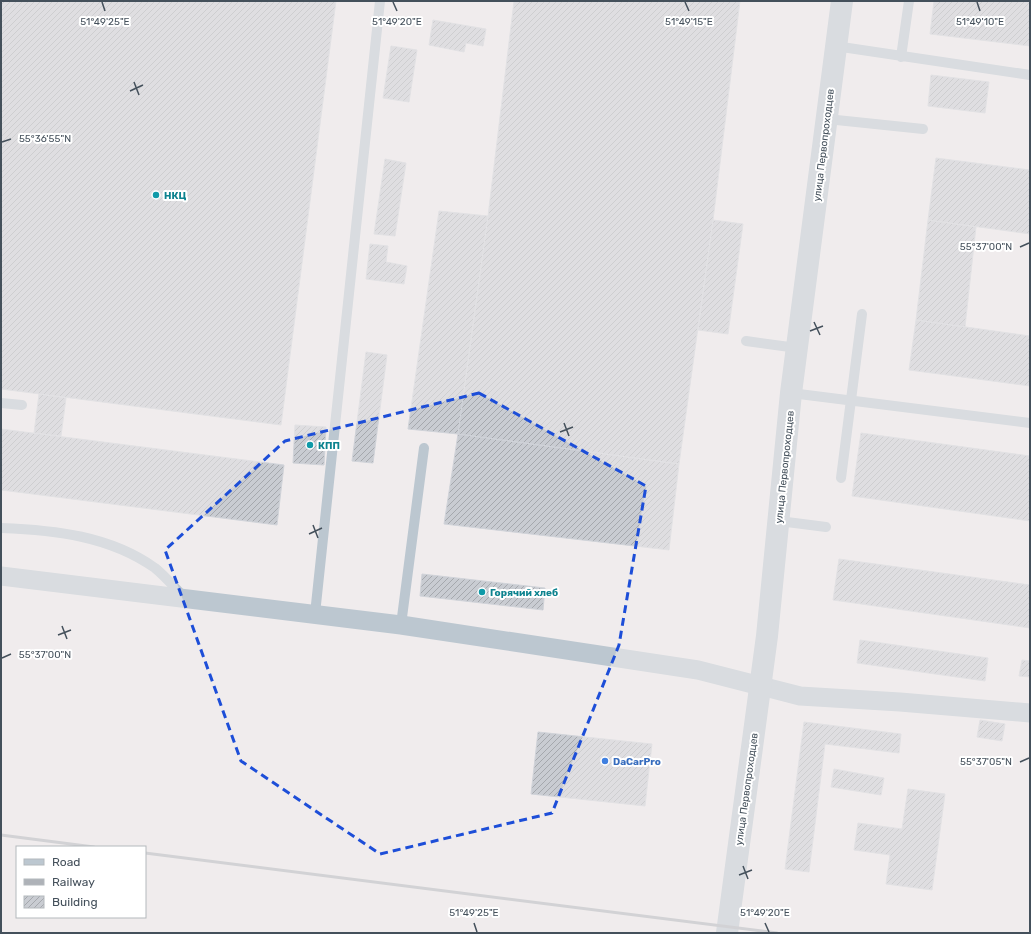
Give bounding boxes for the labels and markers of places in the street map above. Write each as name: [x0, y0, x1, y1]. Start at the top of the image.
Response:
marker: НКЦ: [151, 190, 161, 200]
place label: НКЦ: [164, 190, 186, 202]
marker: КПП: [305, 440, 315, 450]
place label: КПП: [318, 440, 340, 452]
marker: Горячий хлеб: [477, 587, 487, 597]
place label: Горячий хлеб: [490, 587, 558, 599]
marker: DaCarPro: [600, 756, 610, 766]
place label: DaCarPro: [613, 756, 661, 768]

